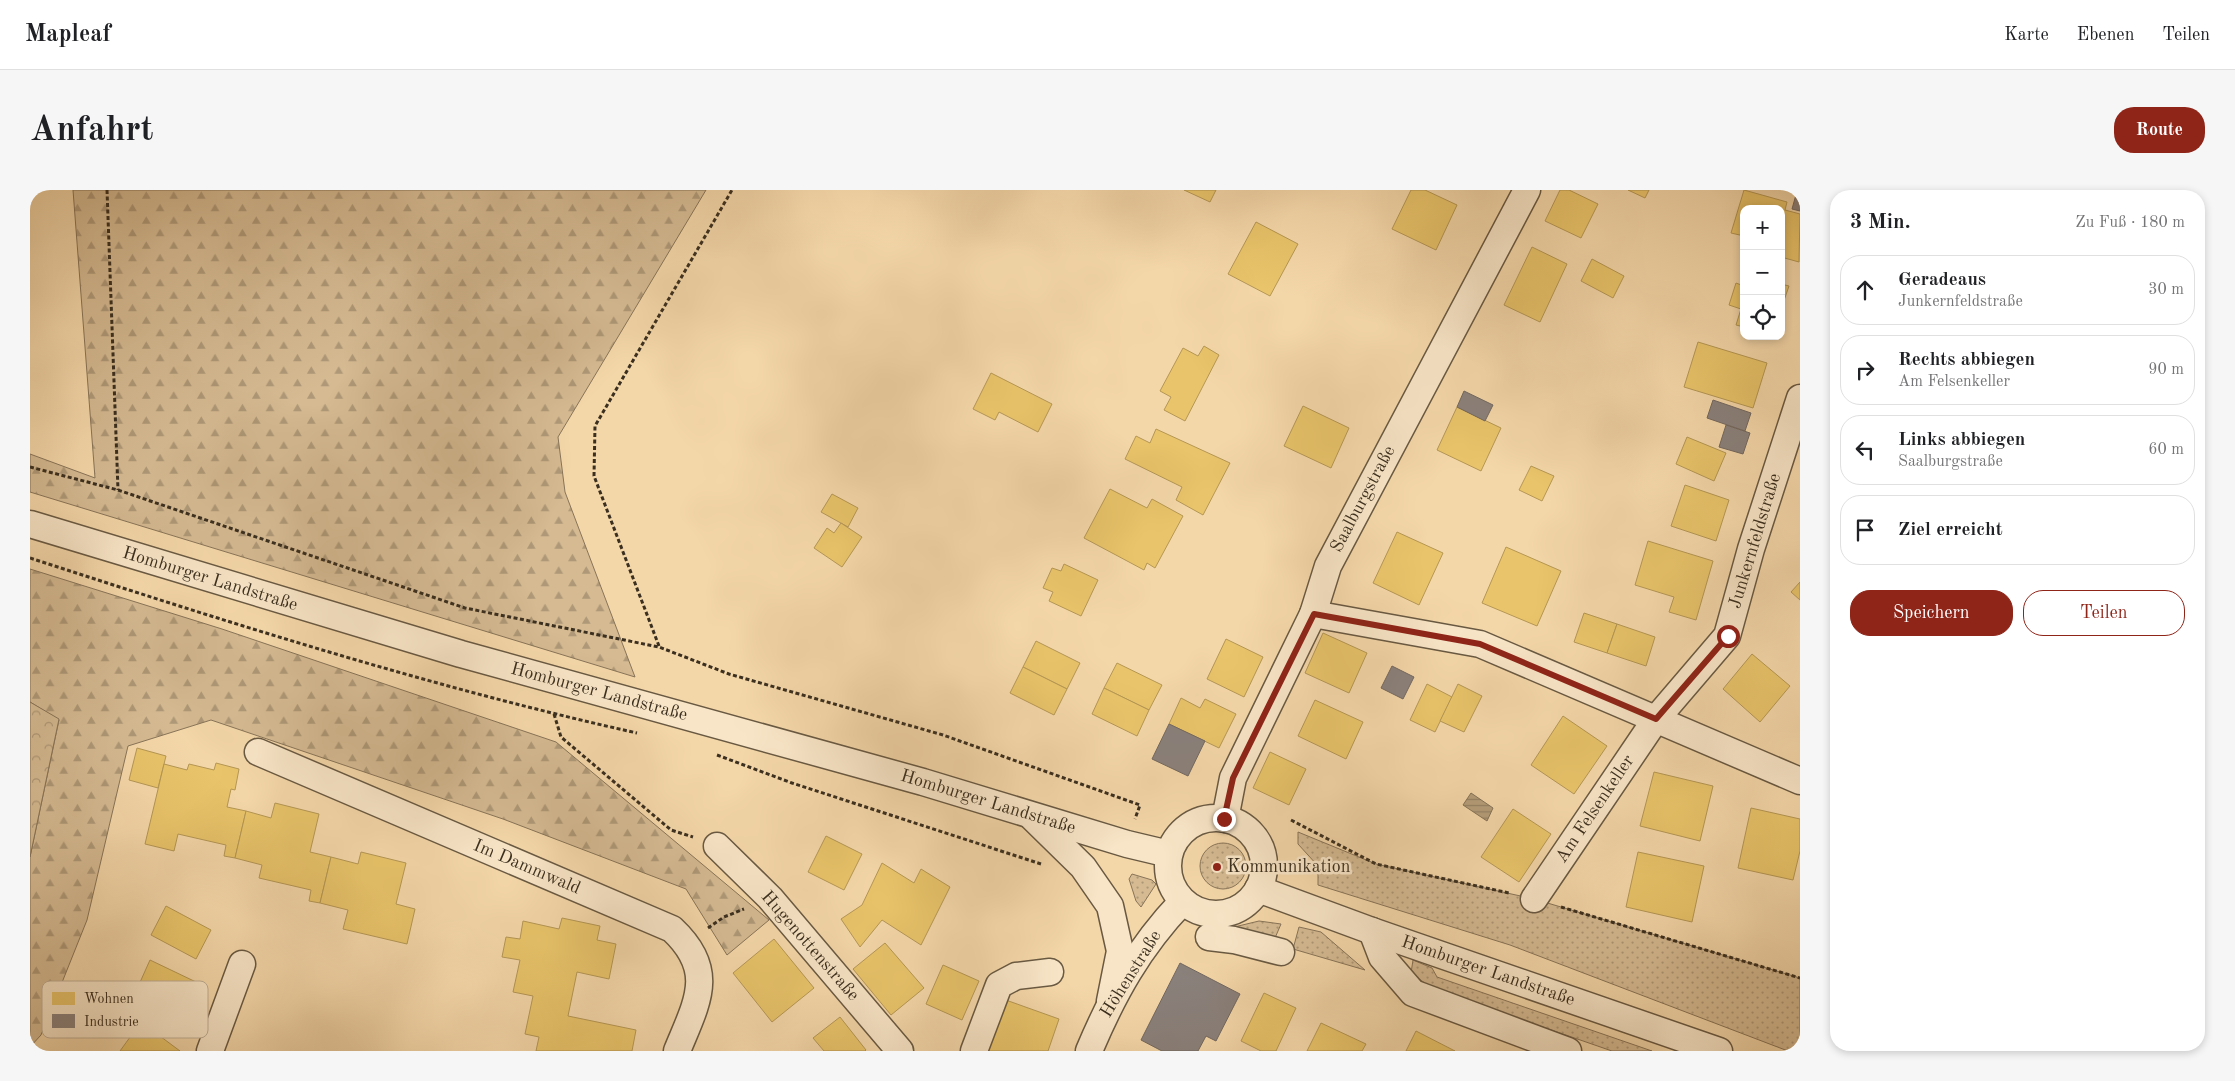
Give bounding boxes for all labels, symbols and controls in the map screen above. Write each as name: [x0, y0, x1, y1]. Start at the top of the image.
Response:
text: Mapleaf: [25, 23, 111, 47]
text: Karte: [2004, 26, 2049, 44]
text: Ebenen: [2077, 26, 2134, 44]
text: Teilen: [2162, 26, 2210, 44]
button: Route: [2114, 107, 2205, 153]
text: Anfahrt: [30, 113, 153, 148]
map controls: [1740, 205, 1785, 340]
button: +: [1740, 205, 1785, 250]
text: 3 Min.: [1850, 212, 1911, 233]
text: Zu Fuß · 180 m: [2075, 215, 2185, 231]
button: −: [1740, 250, 1785, 295]
text: Geradeaus: [1898, 271, 1986, 290]
icon: ahead: [1851, 276, 1879, 304]
text: 30 m: [2148, 282, 2184, 298]
text: Junkernfeldstraße: [1898, 294, 2023, 310]
button: locate: [1740, 295, 1785, 340]
text: Rechts abbiegen: [1898, 351, 2035, 370]
icon: right: [1851, 356, 1879, 384]
text: 90 m: [2148, 362, 2184, 378]
text: Am Felsenkeller: [1898, 374, 2010, 390]
text: Links abbiegen: [1898, 431, 2025, 450]
icon: left: [1851, 436, 1879, 464]
text: 60 m: [2148, 442, 2184, 458]
street label: Saalburgstraße: [1327, 443, 1399, 555]
text: Saalburgstraße: [1898, 454, 2003, 470]
street label: Junkernfeldstraße: [1726, 471, 1784, 611]
icon: arrive: [1851, 516, 1879, 544]
text: Ziel erreicht: [1898, 521, 2003, 540]
street label: Homburger Landstraße: [120, 544, 300, 614]
button: Speichern: [1850, 590, 2013, 636]
button: Teilen: [2023, 590, 2185, 636]
route start: [1717, 625, 1740, 648]
street label: Homburger Landstraße: [509, 660, 689, 724]
street label: Am Felsenkeller: [1552, 751, 1638, 866]
street label: Homburger Landstraße: [898, 767, 1078, 837]
route end: [1213, 808, 1236, 831]
street label: Im Dammwald: [471, 836, 583, 898]
place label: Kommunikation: [1227, 858, 1351, 876]
marker: Kommunikation: [1211, 861, 1223, 873]
street label: Hugenottenstraße: [758, 888, 862, 1004]
street label: Höhenstraße: [1097, 927, 1165, 1021]
street label: Homburger Landstraße: [1399, 933, 1577, 1009]
legend: [42, 981, 208, 1038]
text: Wohnen: [84, 992, 134, 1006]
text: Industrie: [84, 1015, 139, 1029]

